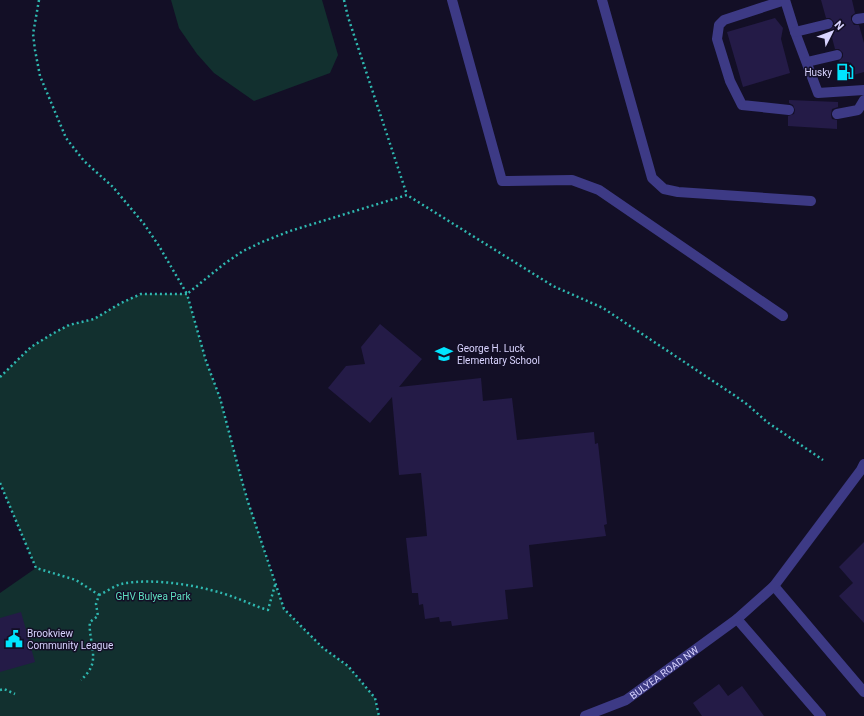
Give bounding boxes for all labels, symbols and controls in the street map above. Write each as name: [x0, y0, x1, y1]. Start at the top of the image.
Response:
north arrow: [812, 12, 852, 52]
text: N: [832, 18, 847, 33]
fuel station icon: Husky: [835, 62, 855, 82]
place label: Husky: [804, 67, 832, 78]
place label: George H. Luck Elementary School: [457, 343, 540, 366]
school or university icon: George H. Luck Elementary School: [434, 344, 454, 364]
park label: GHV Bulyea Park: [115, 591, 191, 602]
place label: Brookview Community League: [27, 628, 113, 651]
public building icon: Brookview Community League: [4, 629, 24, 649]
street label: BULYEA ROAD NW: [628, 644, 701, 701]

